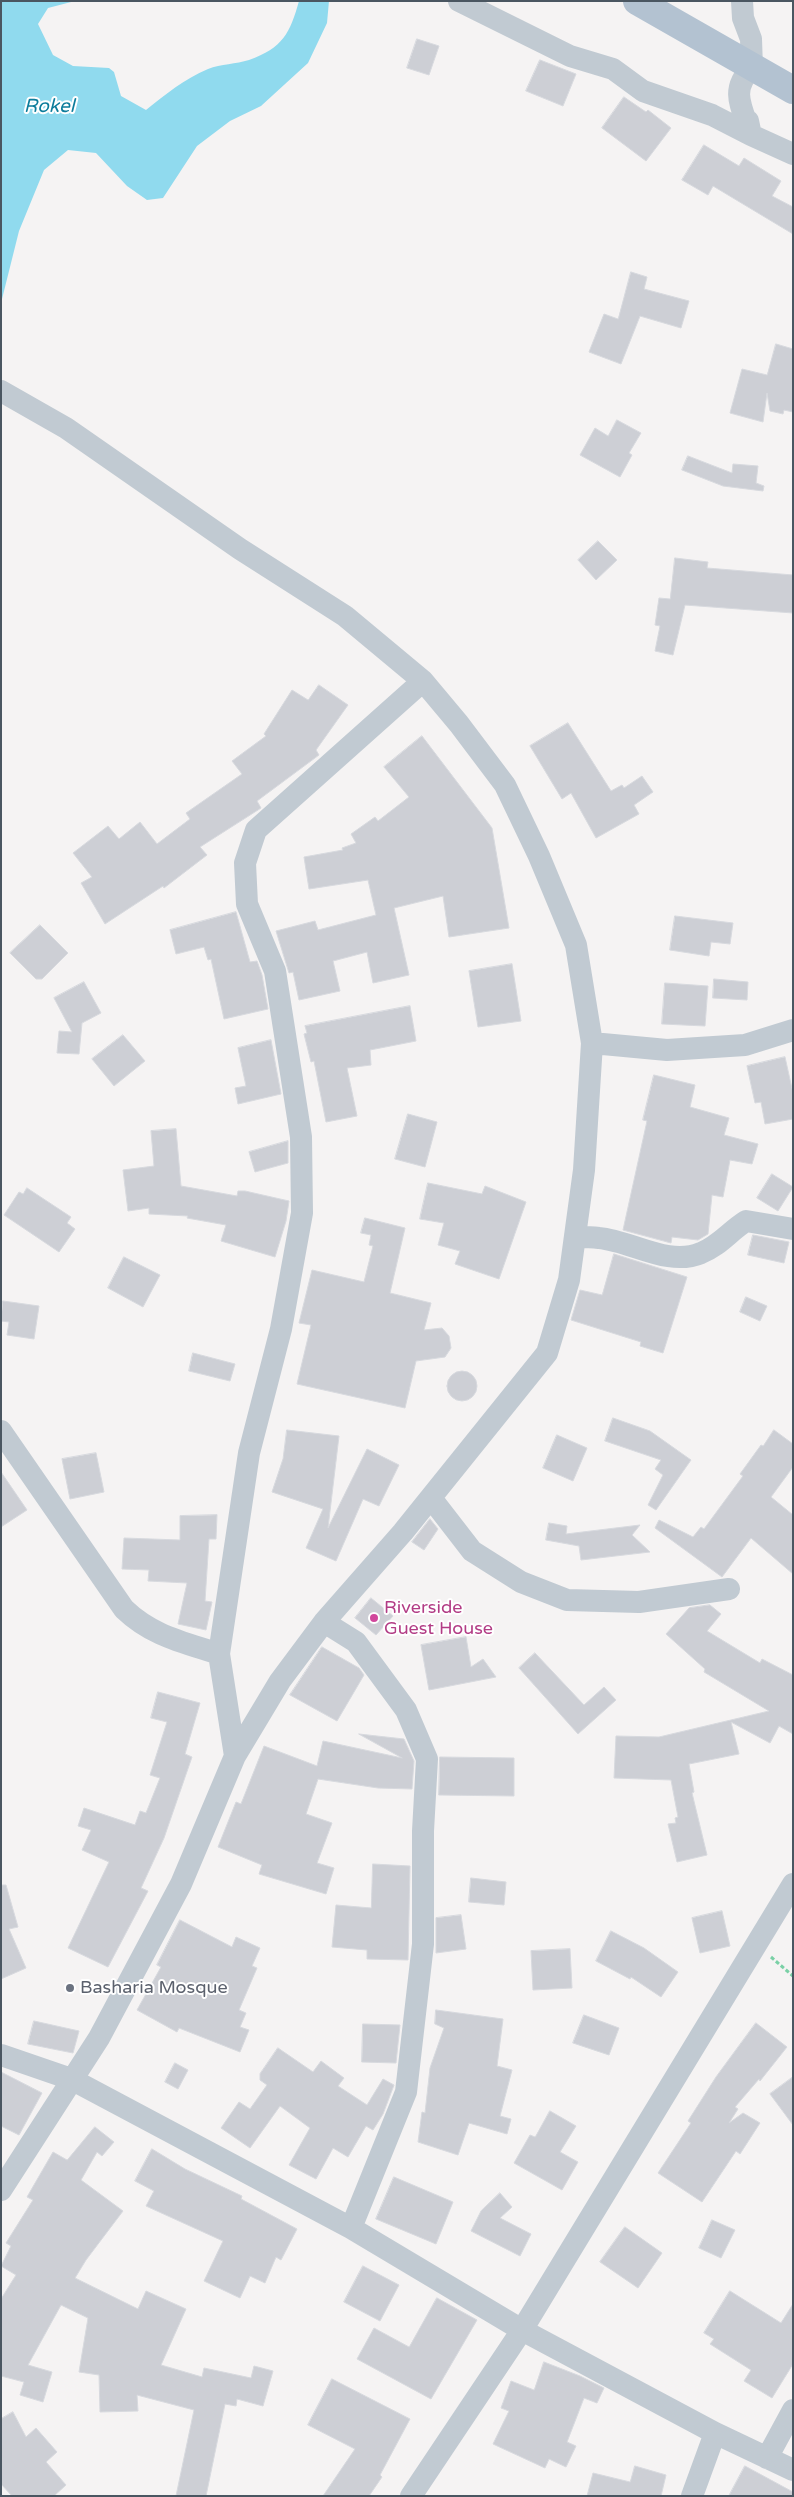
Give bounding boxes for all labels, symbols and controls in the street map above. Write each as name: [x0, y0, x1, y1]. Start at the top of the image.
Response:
water label: Rokel: [24, 96, 74, 118]
place label: Riverside Guest House: [384, 1597, 493, 1640]
marker: Riverside Guest House: [368, 1612, 380, 1624]
place label: Basharia Mosque: [80, 1977, 228, 1999]
marker: Basharia Mosque: [64, 1982, 76, 1994]

